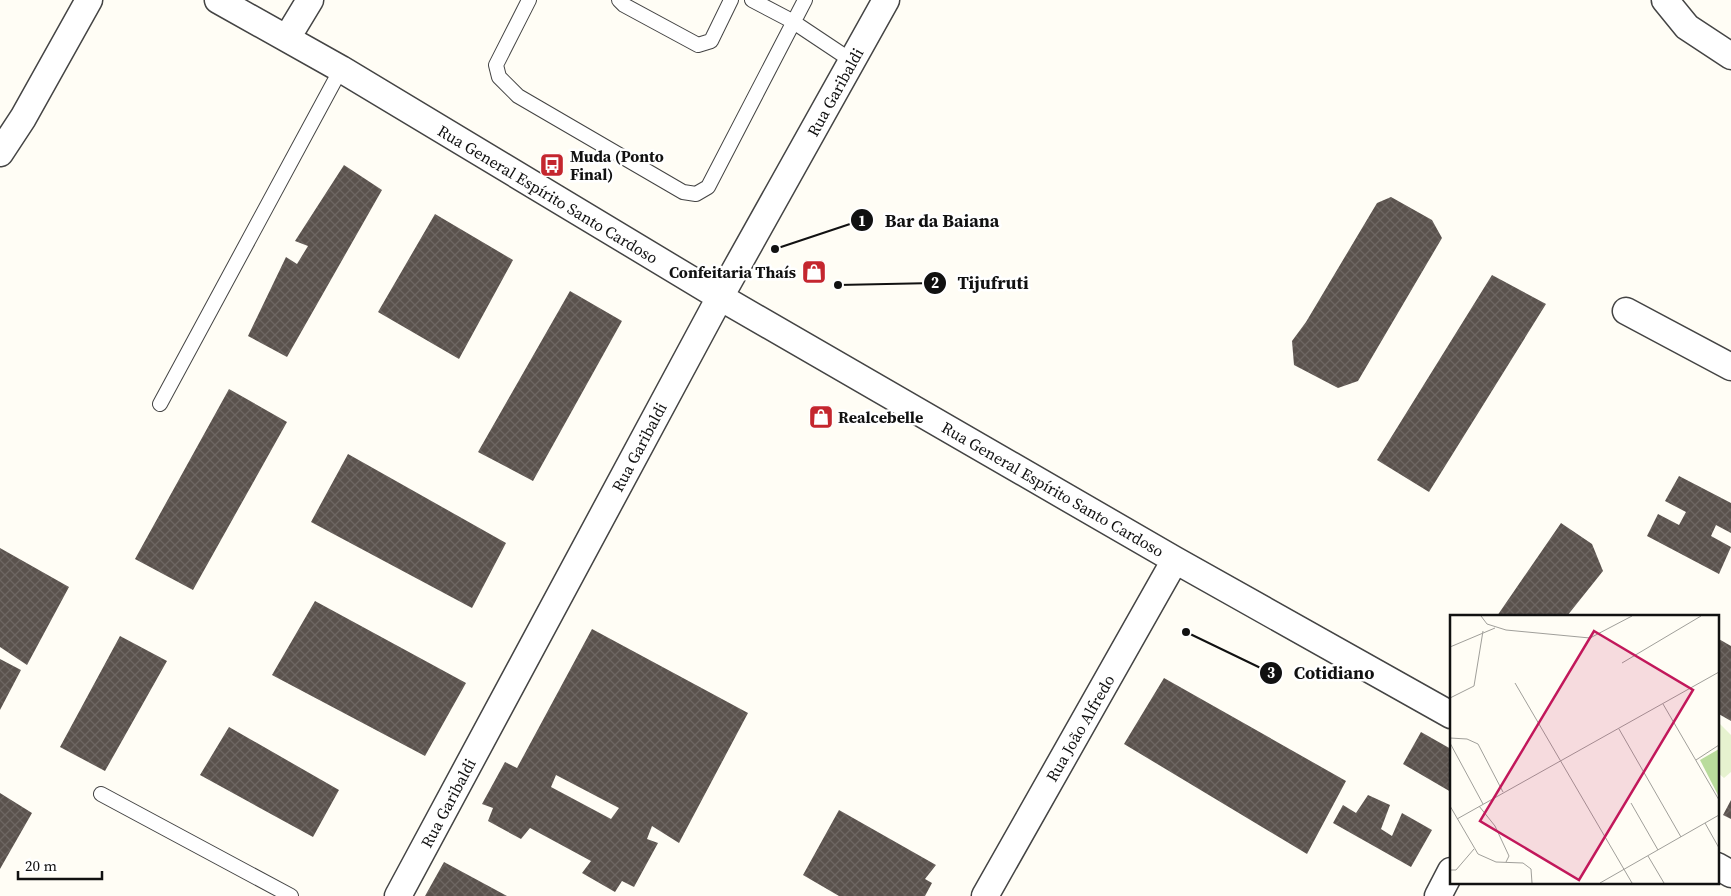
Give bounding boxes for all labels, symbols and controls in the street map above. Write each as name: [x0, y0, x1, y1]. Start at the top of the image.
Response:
street label: Rua Garibaldi: [802, 44, 868, 140]
street label: Rua General Espírito Santo Cardoso: [434, 119, 662, 269]
place label: Muda (Ponto Final): [570, 145, 664, 185]
bus stop icon: Muda (Ponto Final): [539, 152, 565, 178]
callout: Bar da Baiana: [850, 204, 1009, 237]
text: Bar da Baiana: [885, 208, 1000, 233]
text: 1: [858, 210, 866, 231]
shop icon: Confeitaria Thaís: [801, 259, 827, 285]
place label: Confeitaria Thaís: [669, 261, 796, 283]
callout: Tijufruti: [922, 266, 1038, 299]
text: Tijufruti: [957, 270, 1029, 295]
text: 2: [931, 272, 939, 293]
street label: Rua Garibaldi: [606, 398, 672, 495]
shop icon: Realcebelle: [808, 404, 834, 430]
place label: Realcebelle: [838, 406, 923, 428]
street label: Rua General Espírito Santo Cardoso: [938, 416, 1168, 562]
inset map: [1450, 615, 1718, 884]
callout: Cotidiano: [1259, 656, 1384, 689]
text: Cotidiano: [1294, 660, 1374, 685]
text: 3: [1267, 662, 1275, 683]
street label: Rua João Alfredo: [1040, 670, 1120, 786]
street label: Rua Garibaldi: [415, 754, 481, 851]
scale bar: [18, 848, 101, 880]
text: 20 m: [25, 855, 57, 876]

